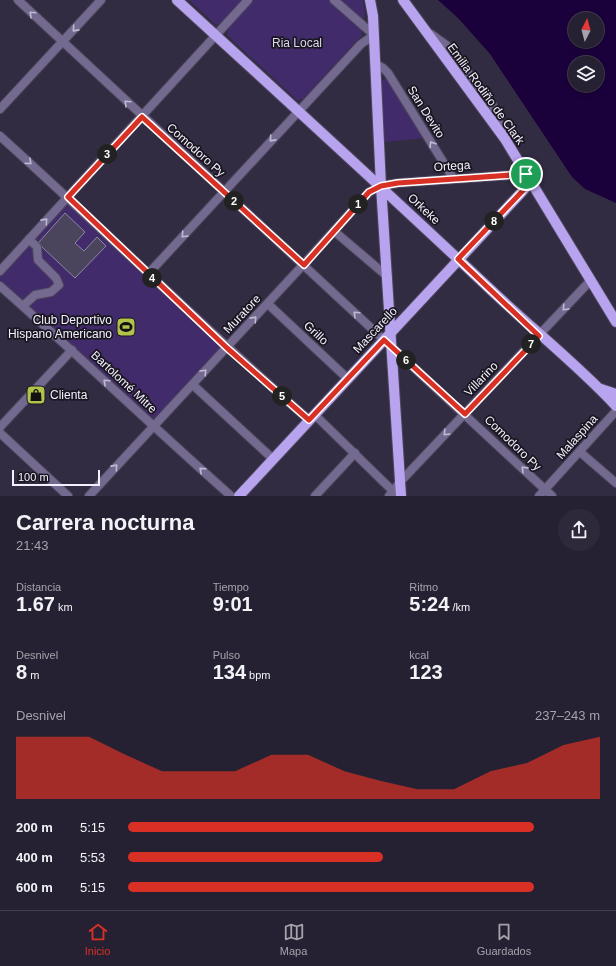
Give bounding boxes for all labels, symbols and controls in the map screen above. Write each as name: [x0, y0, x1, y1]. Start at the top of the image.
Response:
one-way arrow: [29, 11, 37, 19]
north arrow: [568, 12, 604, 48]
map controls: [568, 12, 604, 92]
one-way arrow: [73, 24, 80, 32]
park label: Ria Local: [272, 36, 322, 50]
street label: Emilia Rodiño de Clark: [444, 41, 528, 148]
button: layers: [568, 56, 604, 92]
street label: San Devito: [405, 83, 448, 141]
one-way arrow: [124, 100, 132, 108]
street label: Comodoro Py: [164, 120, 228, 180]
one-way arrow: [269, 134, 277, 142]
one-way arrow: [429, 141, 437, 148]
pin: 3: [97, 144, 117, 164]
text: 3: [104, 148, 110, 160]
pin: [509, 157, 543, 191]
one-way arrow: [24, 158, 32, 165]
street label: Ortega: [433, 158, 471, 174]
icon: arrive: [515, 163, 537, 185]
pin: 2: [224, 191, 244, 211]
street label: Orkeke: [405, 191, 443, 228]
pin: 1: [348, 194, 368, 214]
text: 2: [231, 195, 237, 207]
text: 1: [355, 198, 361, 210]
pin: 8: [484, 211, 504, 231]
text: 8: [491, 215, 497, 227]
one-way arrow: [41, 218, 48, 226]
one-way arrow: [181, 230, 189, 238]
pin: 4: [142, 268, 162, 288]
text: 4: [149, 272, 155, 284]
street label: Muratore: [221, 291, 264, 336]
street label: Mascarello: [350, 304, 400, 356]
one-way arrow: [562, 304, 569, 311]
one-way arrow: [353, 312, 361, 319]
place label: Club Deportivo Hispano Americano: [8, 313, 112, 341]
sports icon: Club Deportivo Hispano Americano: [115, 316, 137, 338]
one-way arrow: [249, 316, 256, 324]
street label: Grillo: [301, 318, 331, 348]
pin: 7: [521, 334, 541, 354]
text: 7: [528, 338, 534, 350]
street label: Bartolomé Mitre: [88, 348, 160, 416]
pin: 6: [396, 350, 416, 370]
text: 6: [403, 354, 409, 366]
street label: Villarino: [461, 359, 501, 399]
one-way arrow: [200, 370, 207, 377]
one-way arrow: [103, 379, 111, 387]
shop icon: Clienta: [25, 384, 47, 406]
pin: 5: [272, 386, 292, 406]
place label: Clienta: [50, 388, 88, 402]
text: 5: [279, 390, 285, 402]
street label: Comodoro Py: [482, 412, 544, 474]
street label: Malaspina: [553, 412, 601, 462]
one-way arrow: [443, 428, 451, 436]
one-way arrow: [111, 464, 118, 472]
one-way arrow: [521, 466, 529, 474]
one-way arrow: [199, 467, 207, 475]
scale bar: [12, 468, 100, 487]
text: 100 m: [18, 471, 49, 483]
button: share: [558, 509, 600, 551]
text: Carrera nocturna: [16, 510, 195, 535]
text: 21:43: [16, 538, 49, 553]
text: Distancia: [16, 581, 61, 593]
text: Tiempo: [213, 581, 249, 593]
text: Ritmo: [409, 581, 438, 593]
text: 1.67: [16, 593, 55, 615]
text: 9:01: [213, 593, 253, 615]
text: 5:24: [409, 593, 449, 615]
text: km: [55, 601, 73, 613]
text: /km: [449, 601, 470, 613]
text: Desnivel: [16, 649, 58, 661]
text: Pulso: [213, 649, 240, 661]
text: kcal: [409, 649, 429, 661]
text: 8: [16, 661, 27, 683]
text: 134: [213, 661, 246, 683]
text: 123: [409, 661, 443, 683]
text: m: [27, 669, 39, 681]
text: bpm: [246, 669, 271, 681]
text: Desnivel: [16, 708, 66, 723]
text: 237–243 m: [535, 708, 600, 723]
text: 200 m: [16, 820, 53, 835]
text: 5:15: [80, 820, 105, 835]
text: 400 m: [16, 850, 53, 865]
text: 5:53: [80, 850, 105, 865]
text: 600 m: [16, 880, 53, 895]
text: 5:15: [80, 880, 105, 895]
tab: Inicio: [85, 921, 110, 957]
tab: Mapa: [280, 921, 307, 957]
tab: Guardados: [477, 921, 531, 957]

